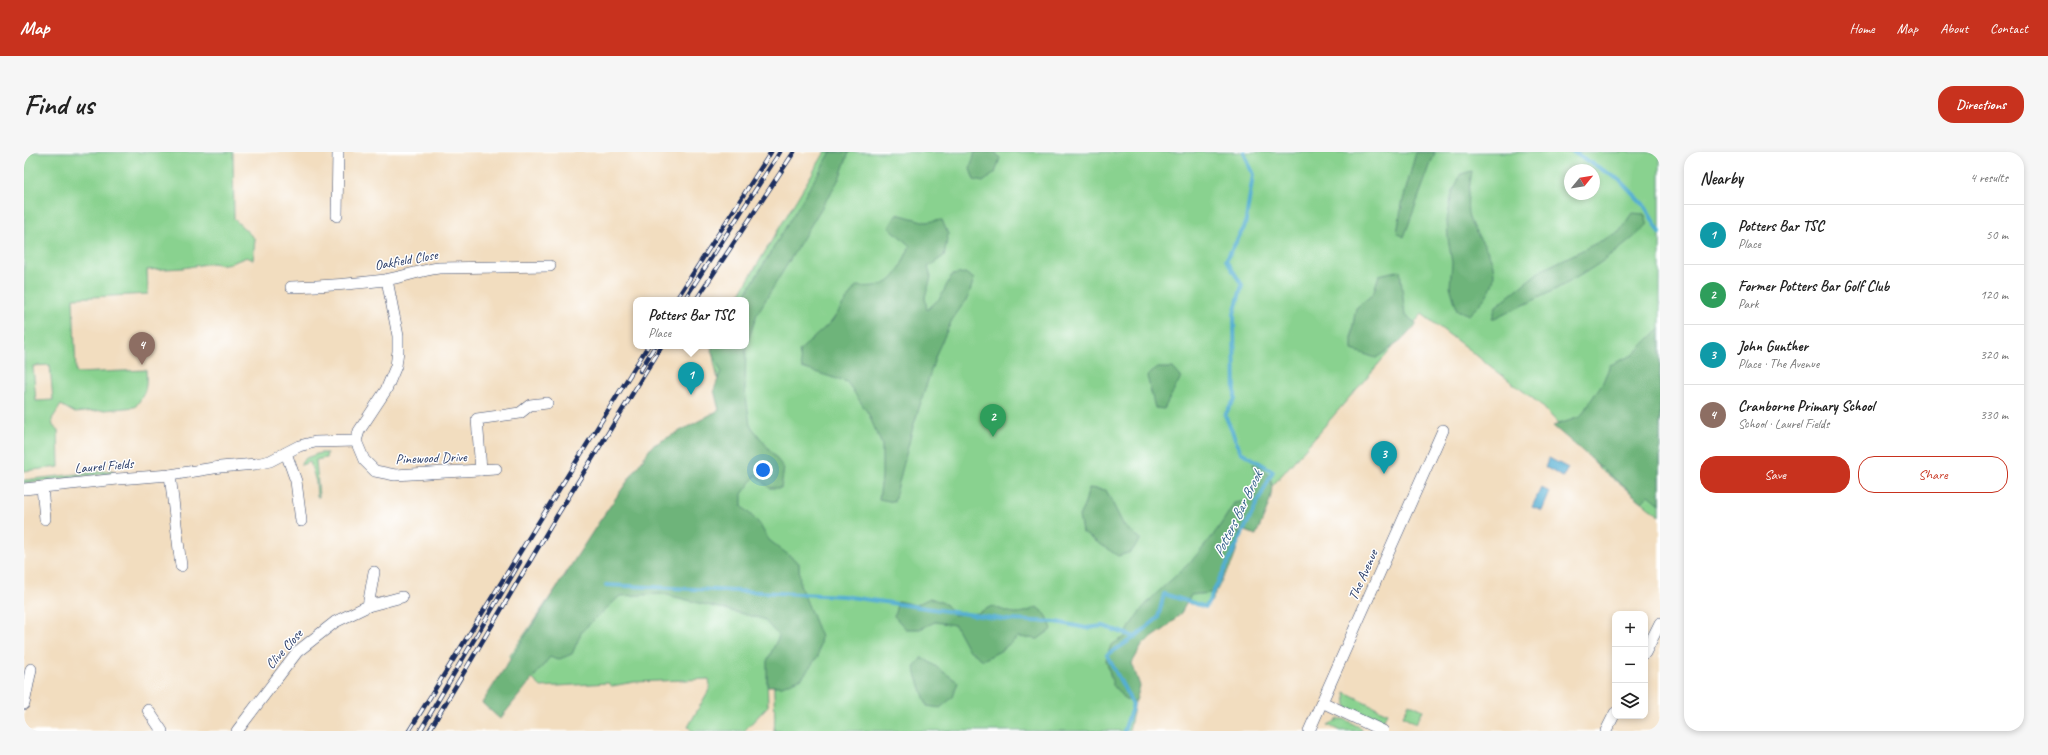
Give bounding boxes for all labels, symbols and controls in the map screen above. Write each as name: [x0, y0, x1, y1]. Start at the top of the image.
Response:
text: Map: [20, 16, 50, 40]
text: Home: [1849, 20, 1875, 37]
text: Map: [1897, 20, 1918, 37]
text: About: [1940, 20, 1968, 37]
text: Contact: [1990, 20, 2028, 37]
button: Directions: [1938, 86, 2024, 123]
text: Find us: [24, 87, 94, 122]
north arrow: [1564, 164, 1600, 200]
text: Nearby: [1700, 168, 1743, 189]
text: 4 results: [1970, 170, 2008, 186]
text: Potters Bar TSC: [1738, 217, 1824, 236]
text: 1: [1710, 227, 1716, 243]
text: 50 m: [1986, 227, 2008, 243]
text: Place: [1738, 236, 1761, 252]
street label: Oakfield Close: [373, 246, 440, 274]
text: Former Potters Bar Golf Club: [1738, 277, 1889, 296]
text: 2: [1710, 287, 1716, 303]
text: 120 m: [1980, 287, 2008, 303]
text: Park: [1738, 296, 1759, 312]
popup: [633, 297, 749, 349]
text: Potters Bar TSC: [648, 306, 734, 325]
text: Place: [648, 325, 671, 341]
pin: 4: [129, 332, 155, 365]
text: John Gunther: [1738, 337, 1808, 356]
text: 3: [1710, 347, 1716, 363]
text: 320 m: [1980, 347, 2008, 363]
text: Place · The Avenue: [1738, 356, 1819, 372]
pin: 1: [678, 362, 704, 395]
text: Cranborne Primary School: [1738, 397, 1874, 416]
pin: 2: [980, 404, 1006, 437]
text: 4: [1710, 407, 1716, 423]
text: 330 m: [1980, 407, 2008, 423]
text: School · Laurel Fields: [1738, 416, 1829, 432]
pin: 3: [1371, 441, 1397, 474]
street label: Pinewood Drive: [395, 448, 468, 468]
street label: Laurel Fields: [74, 455, 135, 477]
button: Save: [1700, 456, 1850, 493]
button: Share: [1858, 456, 2008, 493]
your location: [753, 460, 773, 480]
water label: Potters Bar Brook: [1209, 466, 1268, 560]
street label: The Avenue: [1344, 546, 1382, 603]
map controls: [1612, 611, 1648, 719]
button: +: [1612, 611, 1648, 647]
street label: Clive Close: [262, 625, 307, 672]
button: −: [1612, 647, 1648, 683]
button: layers: [1612, 683, 1648, 719]

